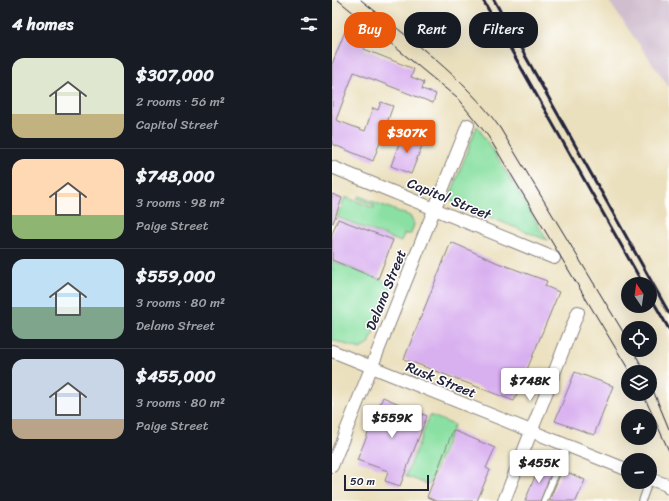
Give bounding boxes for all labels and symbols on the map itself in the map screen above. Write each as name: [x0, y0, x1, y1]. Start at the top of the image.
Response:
pin: $307K: [379, 120, 435, 154]
street label: Capitol Street: [403, 171, 496, 228]
street label: Delano Street: [358, 246, 414, 334]
north arrow: [621, 277, 657, 313]
street label: Rusk Street: [402, 355, 480, 405]
pin: $748K: [502, 368, 558, 402]
pin: $559K: [364, 405, 420, 439]
pin: $455K: [511, 450, 567, 484]
scale bar: [344, 473, 429, 492]

